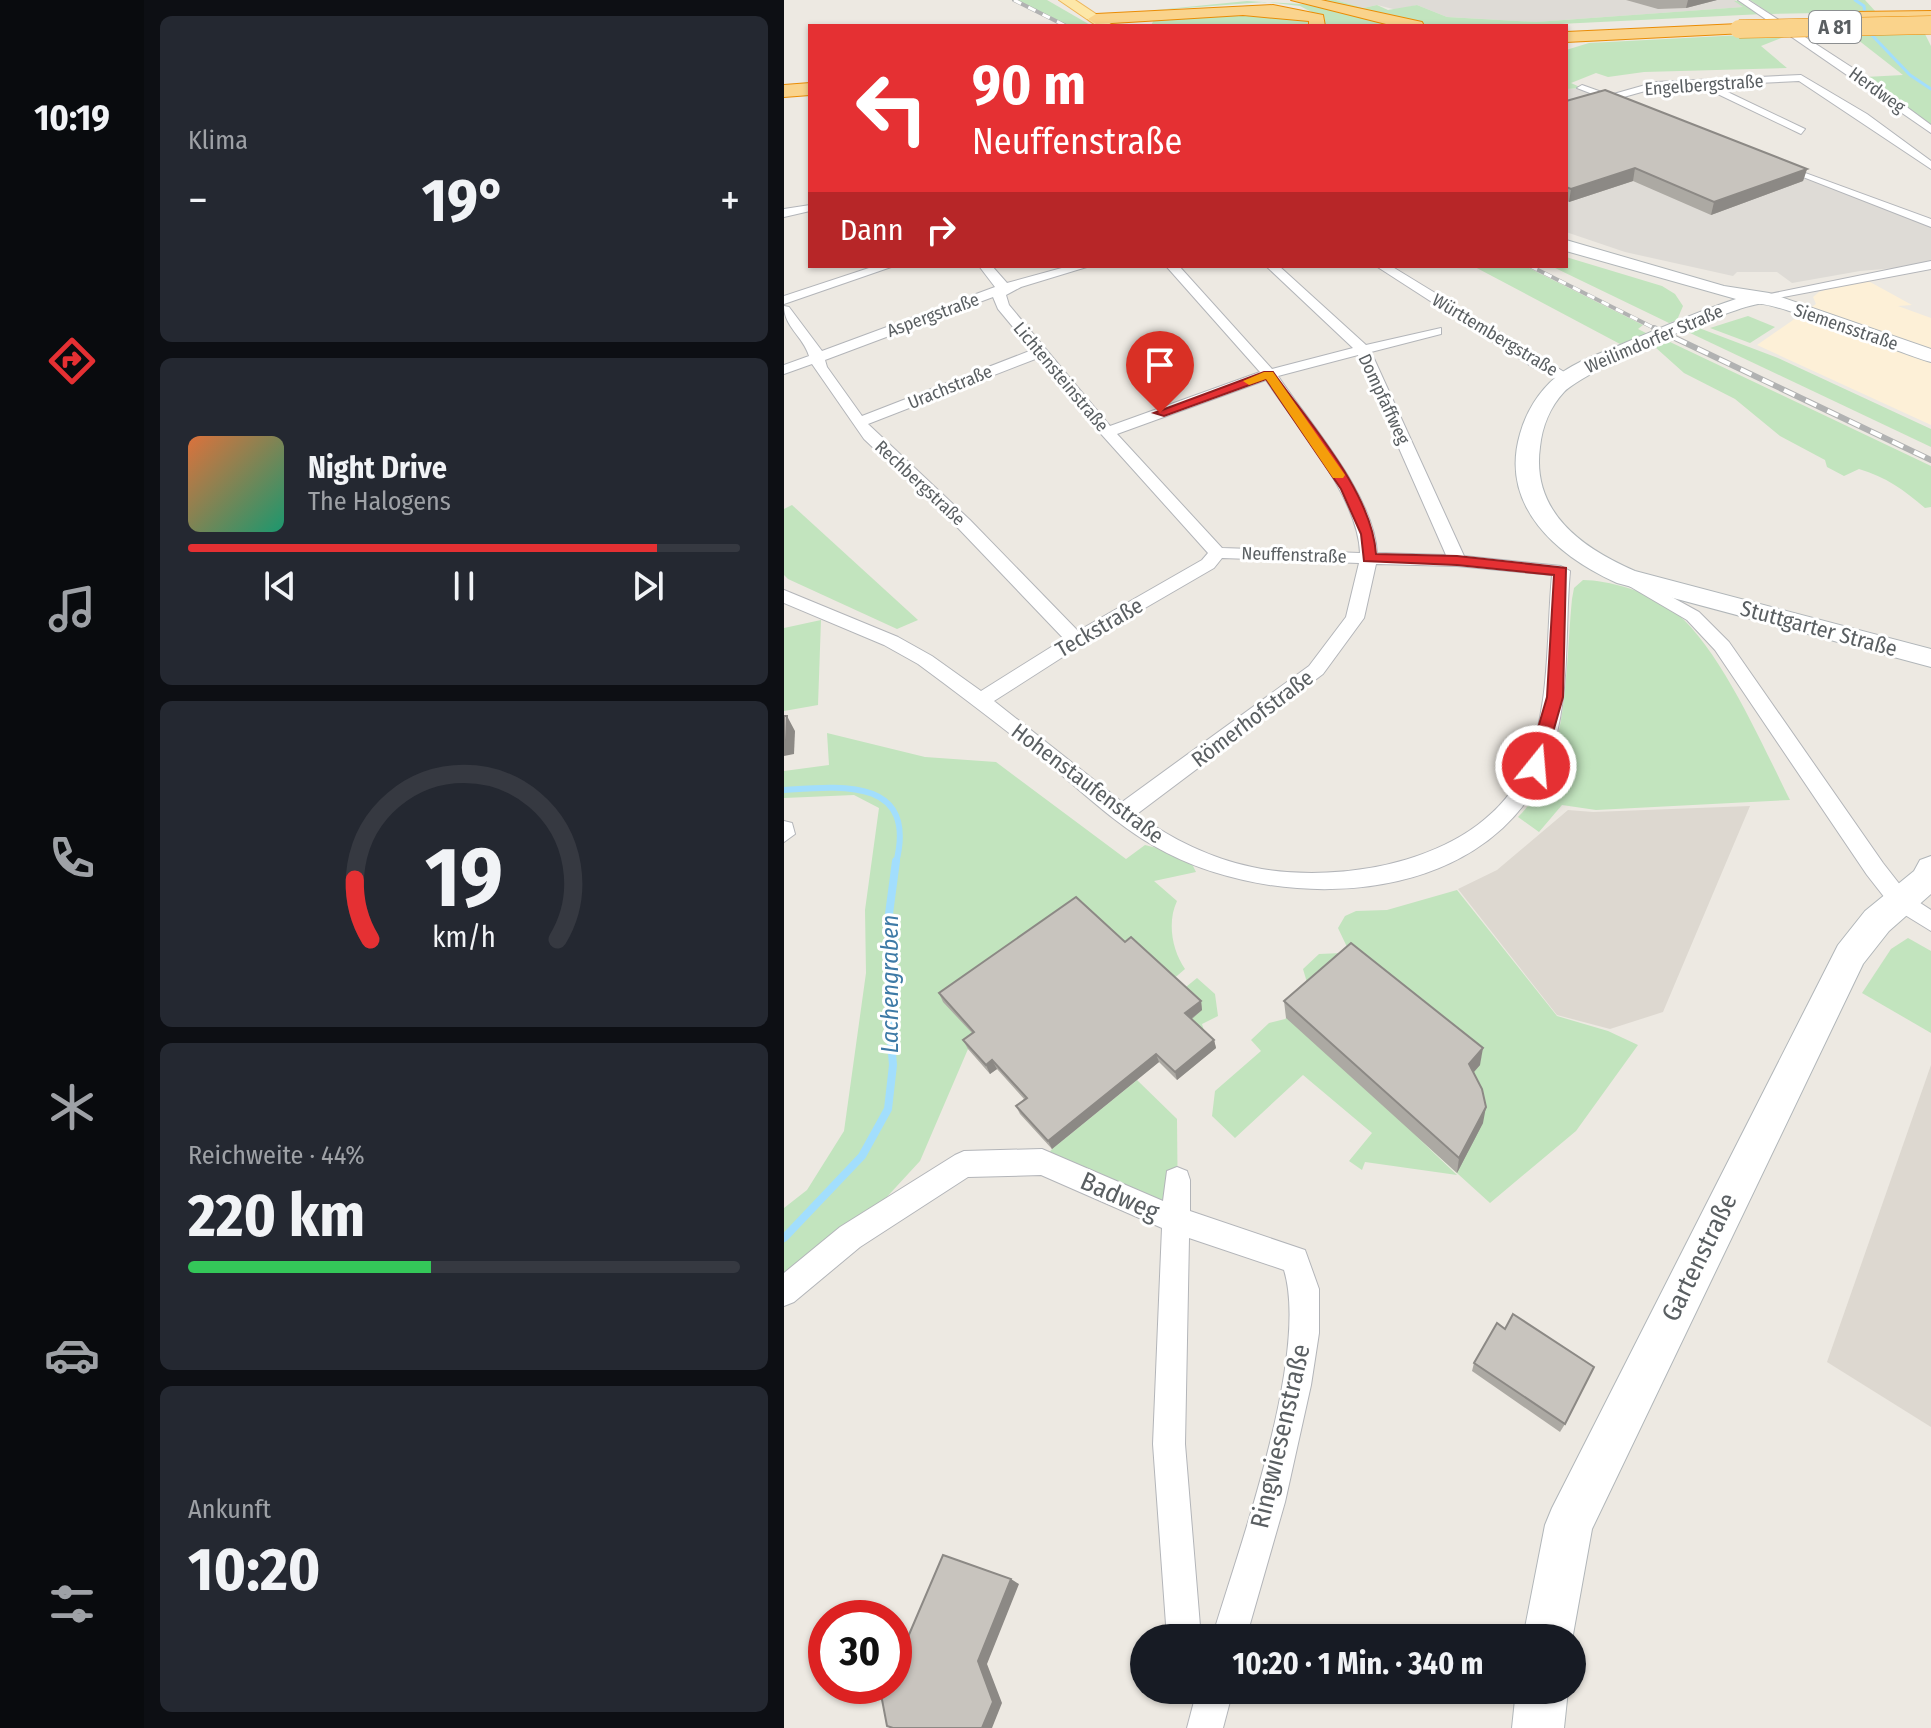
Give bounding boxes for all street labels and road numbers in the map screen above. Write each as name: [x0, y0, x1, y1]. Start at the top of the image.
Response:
road number: A 81: [1809, 11, 1861, 43]
street label: Herdweg: [1844, 62, 1910, 118]
street label: Engelbergstraße: [1644, 70, 1764, 100]
street label: Aspergstraße: [884, 288, 982, 342]
street label: Württembergstraße: [1428, 289, 1562, 381]
street label: Siemensstraße: [1791, 299, 1901, 355]
street label: Weilimdorfer Straße: [1582, 300, 1726, 378]
street label: Lichtensteinstraße: [1009, 318, 1113, 436]
street label: Dompfaffweg: [1353, 350, 1415, 448]
street label: Urachstraße: [905, 360, 995, 414]
street label: Rechbergstraße: [870, 436, 970, 530]
street label: Neuffenstraße: [1241, 542, 1347, 568]
street label: Teckstraße: [1051, 592, 1148, 663]
street label: Stuttgarter Straße: [1738, 595, 1900, 662]
street label: Römerhofstraße: [1186, 664, 1319, 773]
street label: Hohenstaufenstraße: [1006, 717, 1169, 849]
street label: Badweg: [1076, 1165, 1165, 1228]
street label: Gartenstraße: [1655, 1188, 1744, 1326]
street label: Ringwiesenstraße: [1244, 1341, 1317, 1531]

